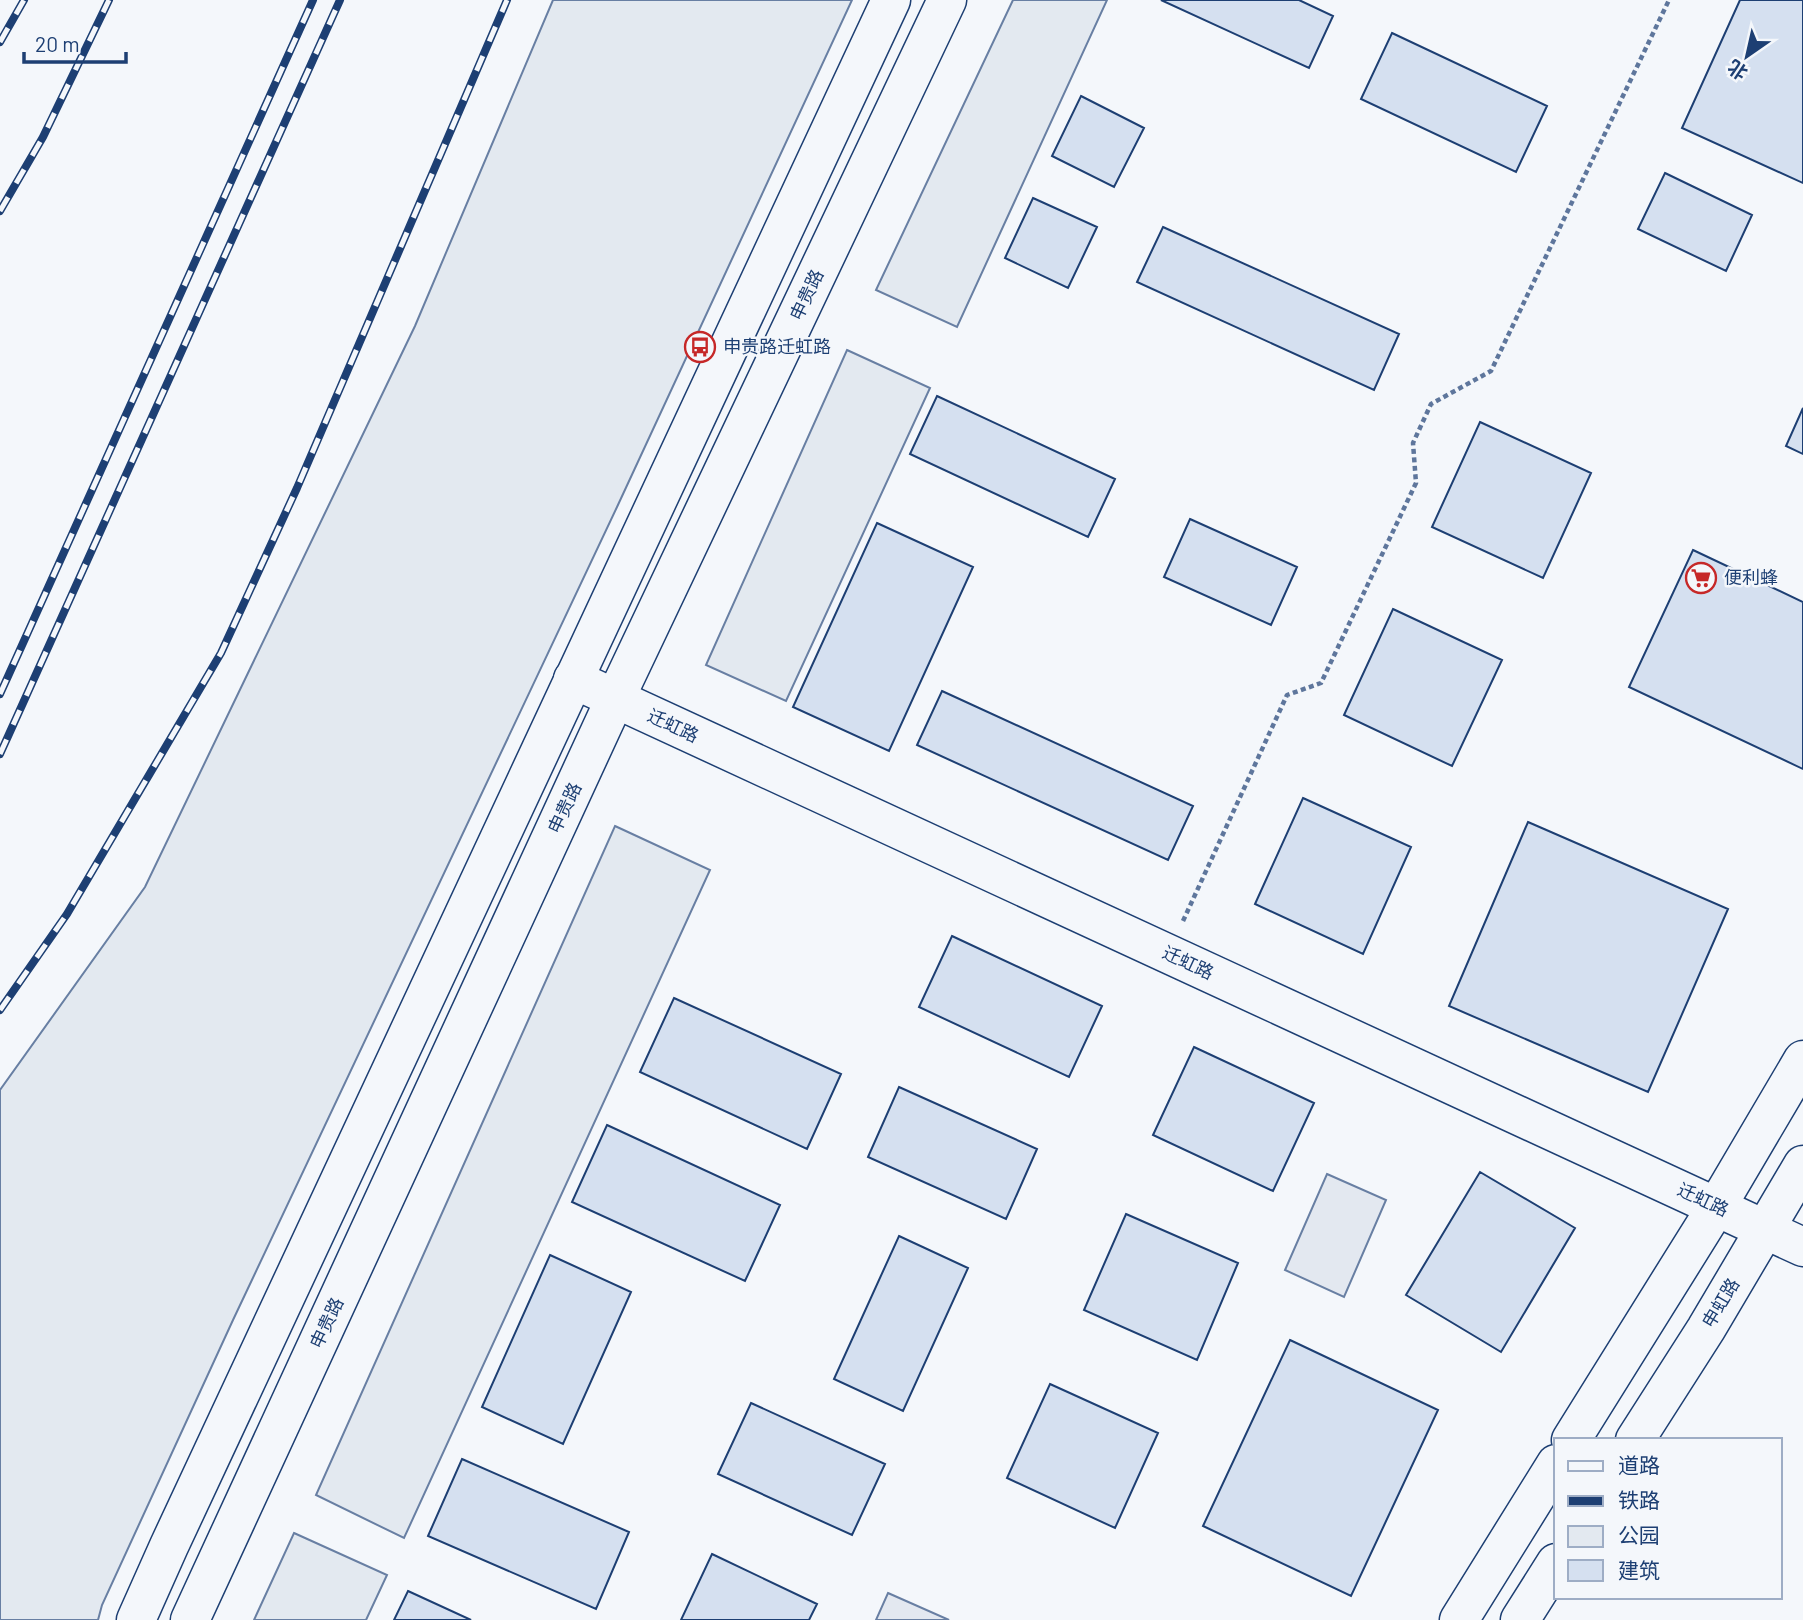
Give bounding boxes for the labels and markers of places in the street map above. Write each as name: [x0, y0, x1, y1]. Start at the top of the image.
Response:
bus stop icon: 申贵路迁虹路: [683, 330, 717, 364]
place label: 申贵路迁虹路: [723, 335, 831, 357]
supermarket icon: 便利蜂: [1684, 561, 1718, 595]
place label: 便利蜂: [1724, 566, 1778, 588]

